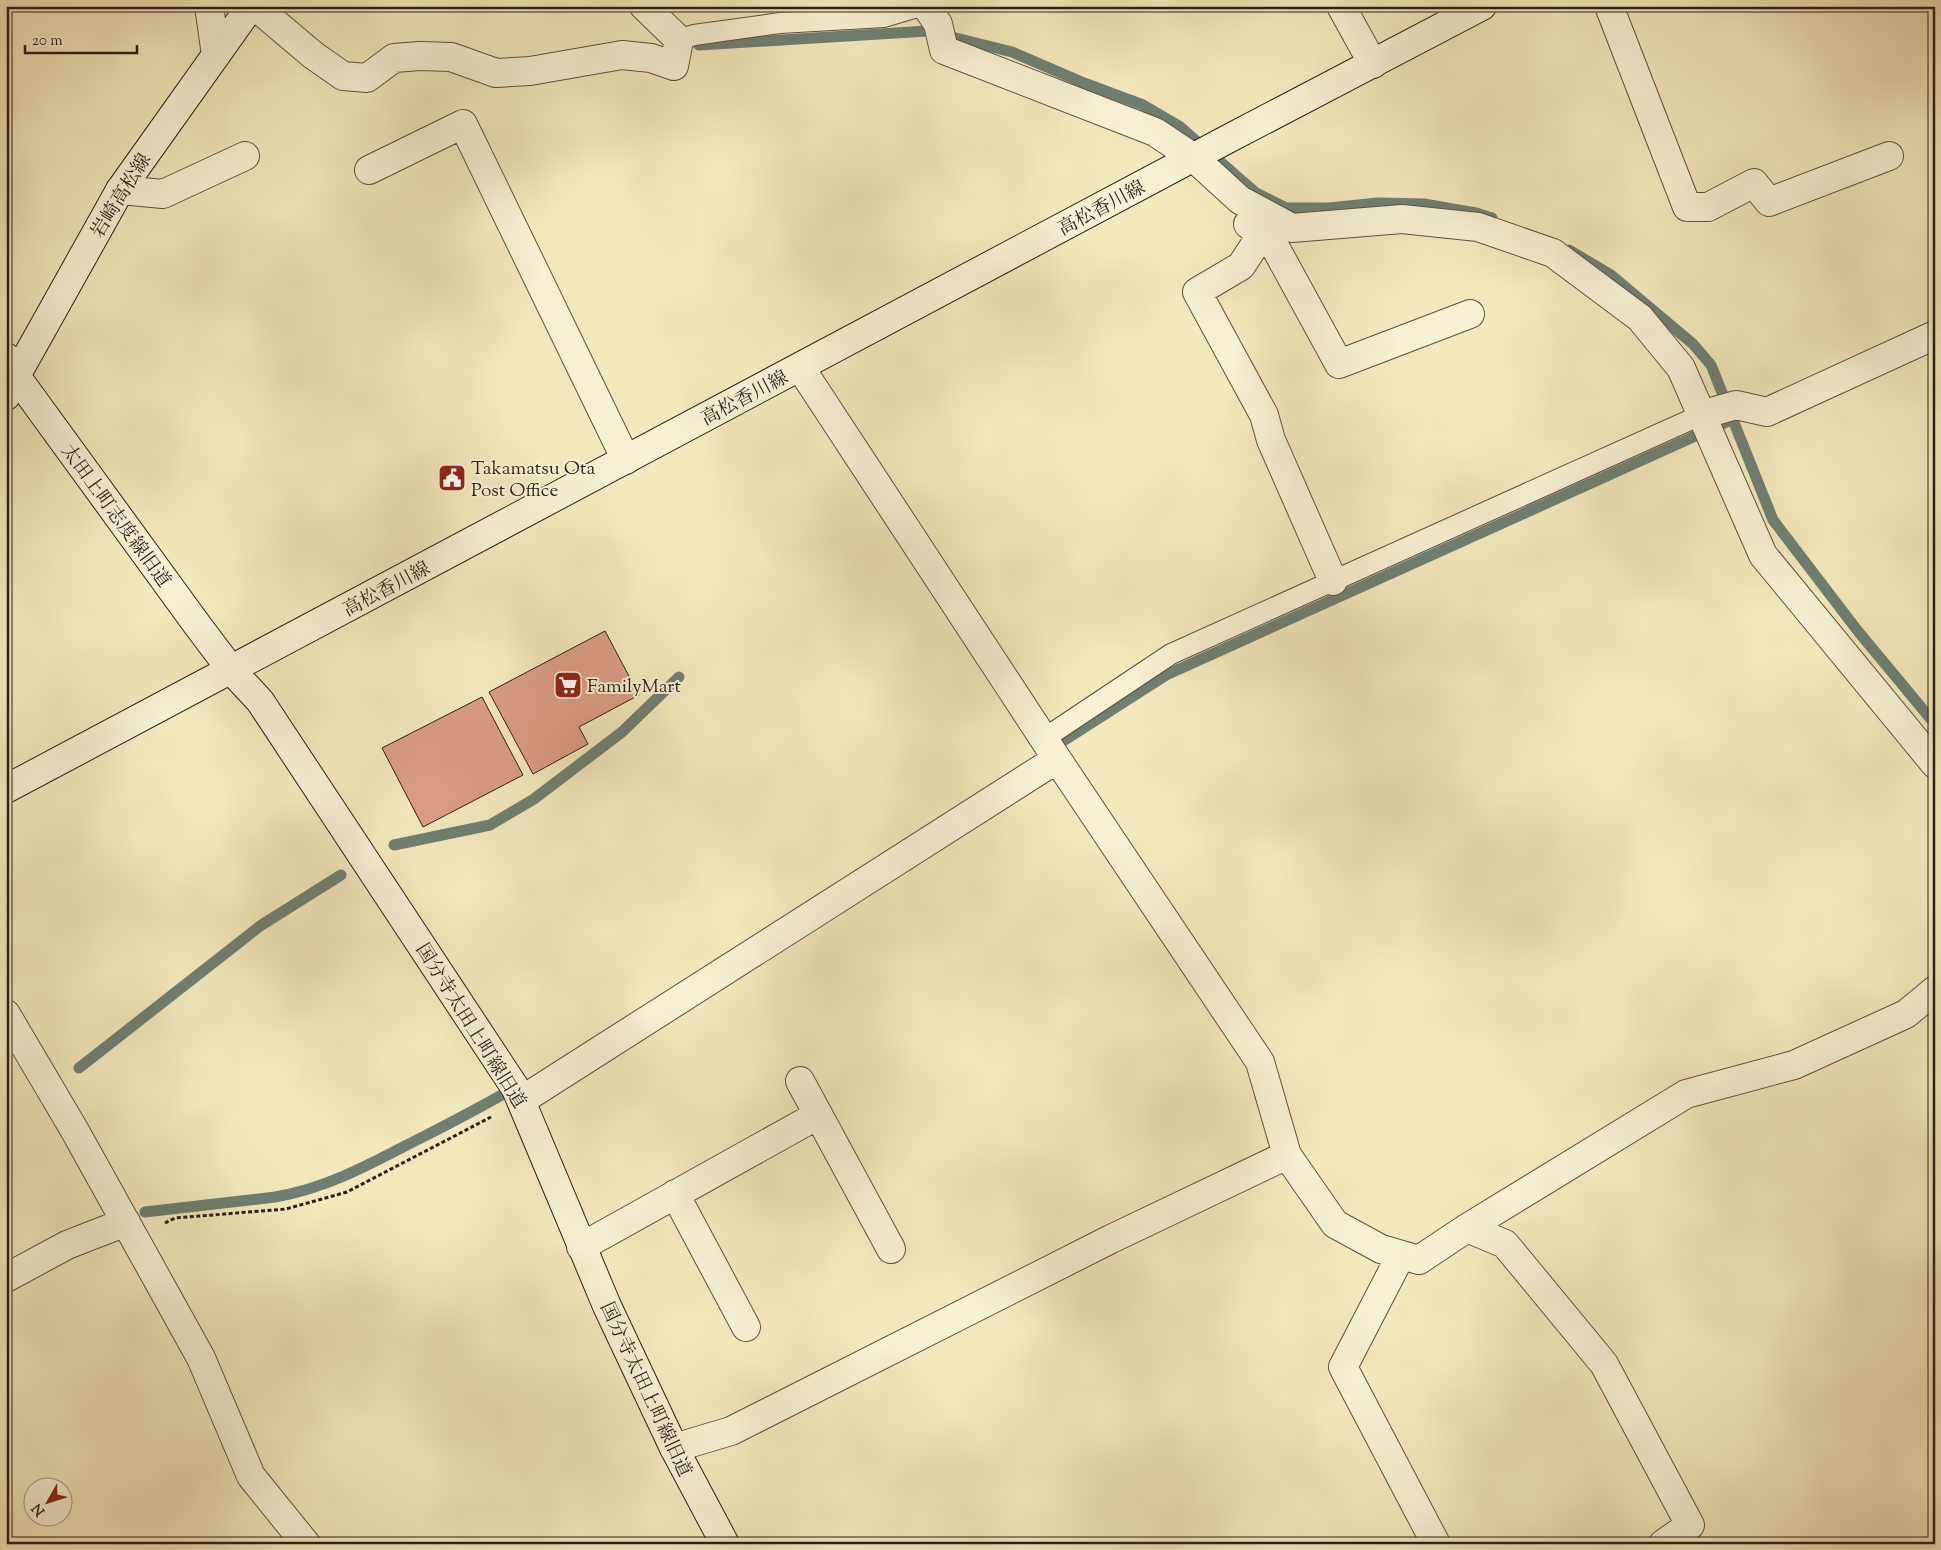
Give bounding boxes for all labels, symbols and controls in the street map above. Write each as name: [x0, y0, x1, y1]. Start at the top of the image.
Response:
scale bar: [25, 22, 138, 54]
text: 20 m: [32, 31, 63, 52]
street label: 岩崎高松線: [85, 149, 159, 244]
street label: 高松香川線: [1054, 175, 1150, 243]
street label: 高松香川線: [697, 365, 793, 433]
street label: 太田上町志度線旧道: [54, 439, 176, 594]
place label: Takamatsu Ota Post Office: [471, 456, 596, 505]
public building icon: Takamatsu Ota Post Office: [437, 463, 467, 493]
street label: 高松香川線: [339, 556, 435, 624]
supermarket icon: FamilyMart: [553, 670, 583, 700]
place label: FamilyMart: [587, 674, 681, 701]
street label: 国分寺太田上町線旧道: [408, 939, 532, 1114]
street label: 国分寺太田上町線旧道: [592, 1298, 697, 1482]
north arrow: [22, 1478, 72, 1528]
text: N: [28, 1498, 51, 1520]

